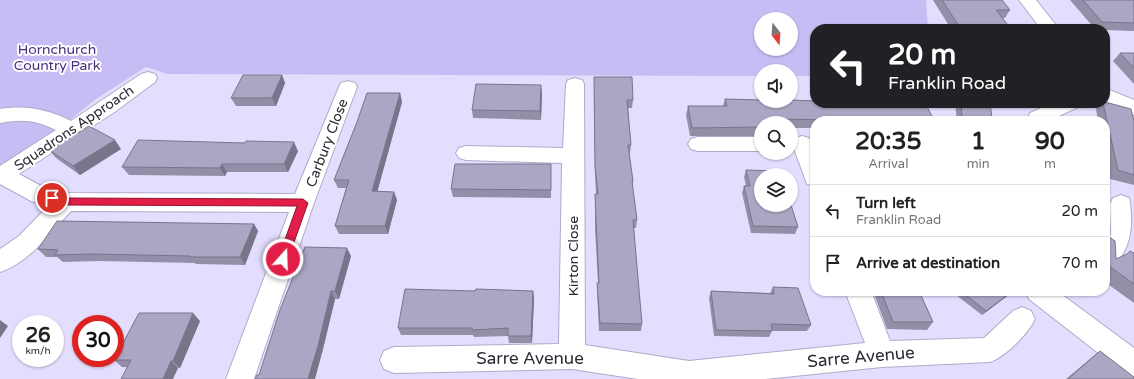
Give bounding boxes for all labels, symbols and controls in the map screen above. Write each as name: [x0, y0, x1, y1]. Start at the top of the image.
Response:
north arrow: [754, 12, 798, 56]
map controls: [754, 12, 798, 212]
text: 20 m: [888, 38, 956, 72]
icon: left: [822, 40, 874, 92]
park label: Hornchurch Country Park: [14, 41, 101, 74]
button: sound: [754, 64, 798, 108]
text: Franklin Road: [888, 72, 1006, 94]
street label: Squadrons Approach: [11, 82, 137, 174]
street label: Carbury Close: [302, 96, 352, 190]
button: search: [754, 116, 798, 160]
text: 20:35: [855, 127, 922, 156]
text: 1: [971, 127, 986, 156]
text: 90: [1035, 127, 1065, 156]
text: Arrival: [868, 156, 908, 172]
text: min: [967, 156, 990, 172]
text: m: [1044, 156, 1056, 172]
button: layers: [754, 168, 798, 212]
pin: [35, 181, 69, 215]
icon: arrive: [41, 187, 63, 209]
text: Turn left: [856, 194, 916, 212]
icon: left: [822, 200, 844, 222]
text: 20 m: [1061, 202, 1098, 220]
text: Franklin Road: [856, 212, 941, 228]
street label: Kirton Close: [565, 216, 582, 296]
position arrow: [262, 238, 304, 280]
icon: arrive: [822, 252, 844, 274]
text: Arrive at destination: [856, 254, 1000, 272]
text: 70 m: [1061, 254, 1098, 272]
speed limit sign: 30: [72, 315, 124, 367]
text: 26: [25, 324, 51, 348]
street label: Sarre Avenue: [806, 342, 916, 372]
text: km/h: [25, 345, 51, 357]
street label: Sarre Avenue: [476, 348, 584, 369]

